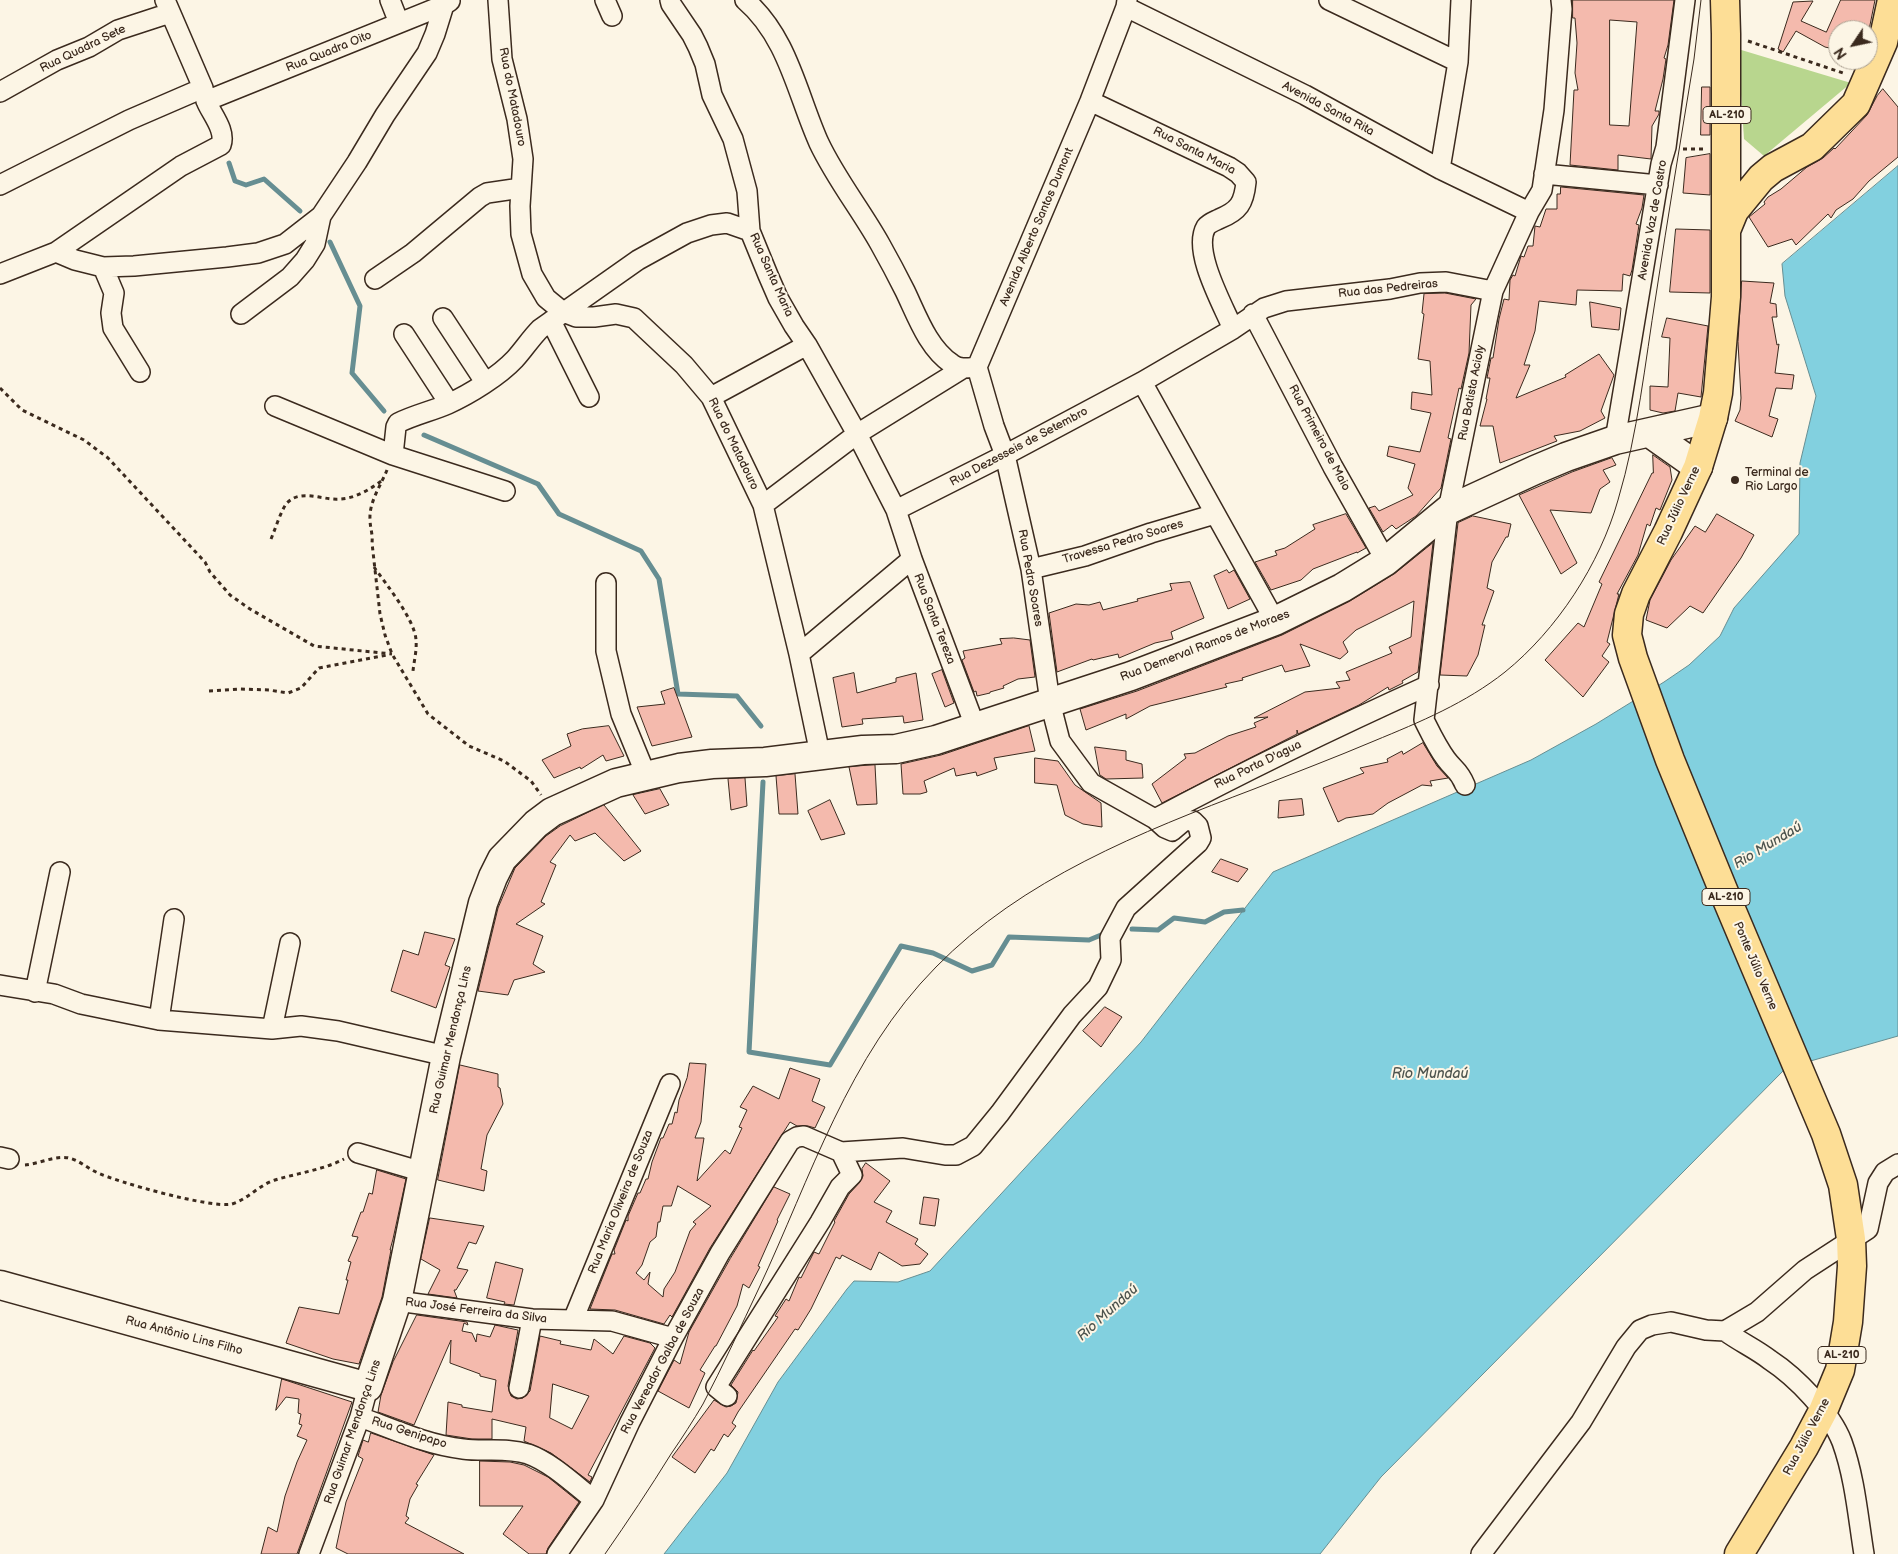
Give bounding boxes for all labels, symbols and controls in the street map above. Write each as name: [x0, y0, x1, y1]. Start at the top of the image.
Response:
north arrow: [1828, 20, 1878, 70]
street label: Rua Quadra Sete: [38, 22, 128, 76]
street label: Rua Quadra Oito: [284, 28, 374, 76]
text: N: [1831, 44, 1851, 62]
street label: Rua do Matadouro: [495, 46, 529, 148]
street label: Avenida Santa Rita: [1280, 79, 1376, 139]
road number: AL-210: [1703, 106, 1751, 124]
street label: Rua Santa Maria: [1150, 124, 1238, 178]
street label: Avenida Alberto Santos Dumont: [997, 146, 1077, 308]
street label: Avenida Vaz de Castro: [1635, 159, 1671, 281]
street label: Rua Santa Maria: [746, 231, 796, 319]
street label: Rua das Pedreiras: [1338, 277, 1438, 301]
street label: Rua Batista Acioly: [1456, 344, 1488, 442]
street label: Rua Primeiro de Maio: [1285, 383, 1353, 493]
street label: Rua do Matadouro: [704, 396, 762, 492]
street label: Rua Dezesseis de Setembro: [947, 404, 1091, 490]
street label: Rua Júlio Verne: [1654, 464, 1704, 548]
place label: Terminal de Rio Largo: [1745, 466, 1809, 494]
marker: Terminal de Rio Largo: [1729, 474, 1741, 486]
street label: Travessa Pedro Soares: [1061, 517, 1185, 567]
street label: Rua Pedro Soares: [1014, 528, 1046, 628]
street label: Rua Santa Tereza: [910, 572, 958, 666]
street label: Rua Demerval Ramos de Moraes: [1118, 607, 1292, 685]
street label: Rua Porta D'agua: [1212, 738, 1304, 792]
water label: Rio Mundaú: [1731, 819, 1805, 873]
road number: AL-210: [1702, 889, 1750, 906]
street label: Ponte Júlio Verne: [1730, 920, 1780, 1012]
street label: Rua Guimar Mendonça Lins: [427, 965, 475, 1115]
water label: Rio Mundaú: [1392, 1066, 1468, 1082]
street label: Rua Maria Oliveira de Souza: [586, 1128, 656, 1276]
water label: Rio Mundaú: [1074, 1281, 1142, 1345]
street label: Rua Vereador Galba de Souza: [618, 1285, 708, 1437]
street label: Rua José Ferreira da Silva: [404, 1295, 548, 1327]
street label: Rua Antônio Lins Filho: [124, 1313, 244, 1359]
road number: AL-210: [1818, 1346, 1866, 1364]
street label: Rua Guimar Mendonça Lins: [322, 1358, 384, 1506]
street label: Rua Júlio Verne: [1781, 1396, 1833, 1478]
street label: Rua Genipapo: [369, 1414, 449, 1452]

